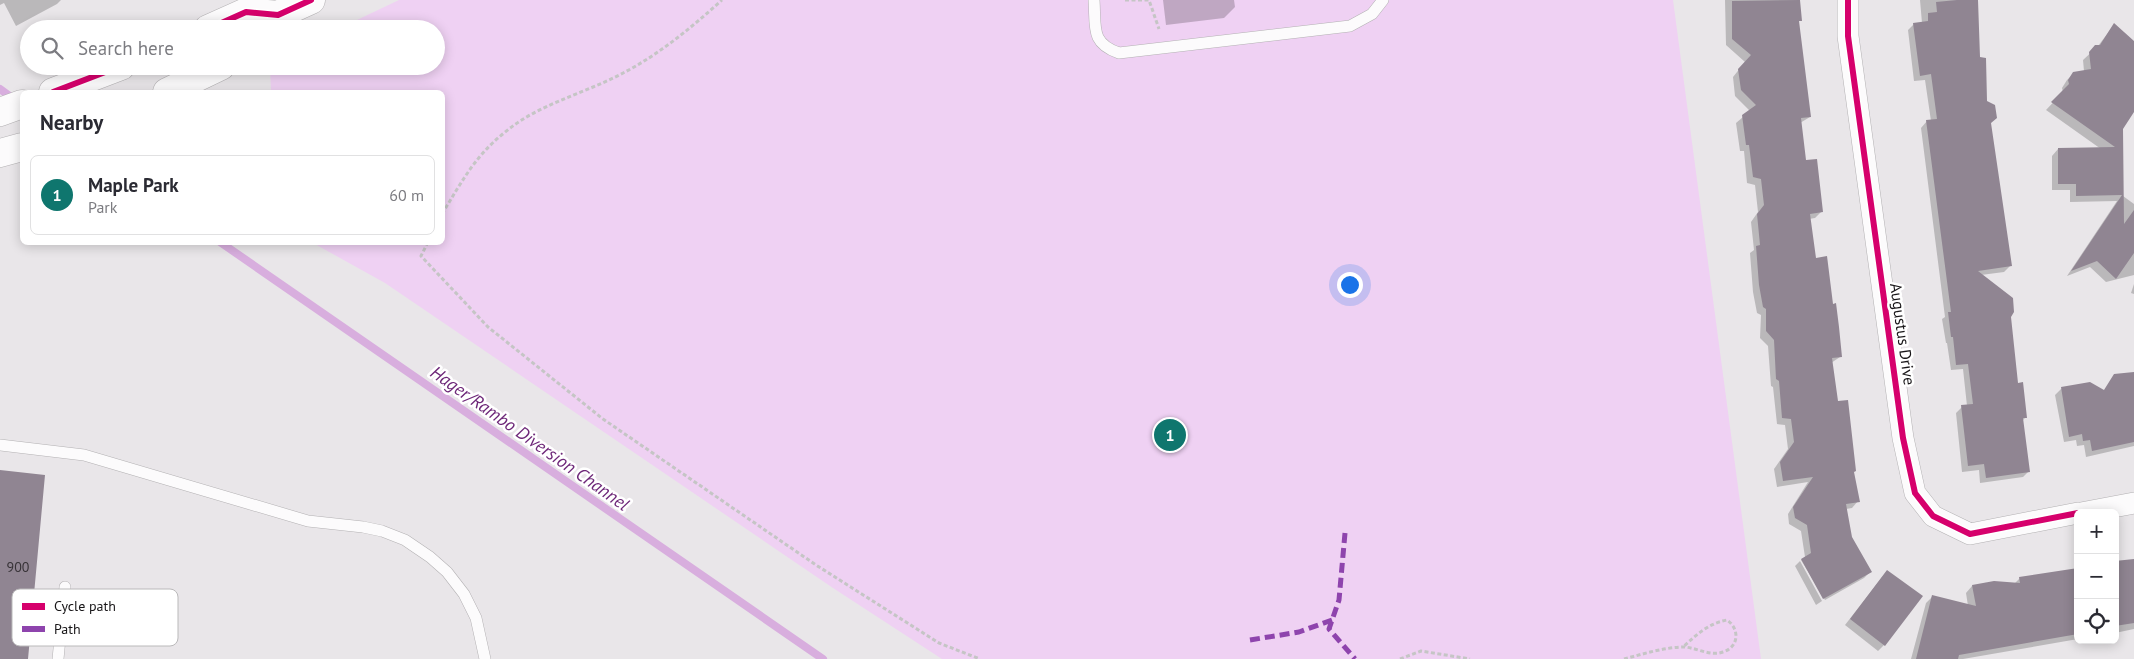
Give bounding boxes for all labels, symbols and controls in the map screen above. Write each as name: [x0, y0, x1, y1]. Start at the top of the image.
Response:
search box: [20, 20, 445, 75]
icon: search: [38, 34, 66, 62]
text: Search here: [78, 36, 174, 60]
text: Nearby: [40, 109, 103, 136]
text: Maple Park: [88, 173, 179, 197]
text: 1: [52, 185, 62, 205]
text: 60 m: [389, 185, 424, 205]
text: Park: [88, 197, 117, 217]
your location: [1337, 272, 1363, 298]
street label: Augustus Drive: [1886, 282, 1920, 386]
water label: Hager/Rambo Diversion Channel: [426, 360, 634, 516]
pin: 1: [1154, 416, 1186, 454]
map controls: [2074, 509, 2119, 644]
button: +: [2074, 509, 2119, 554]
button: −: [2074, 554, 2119, 599]
house number: 900: [7, 558, 30, 576]
legend: [12, 589, 178, 646]
text: Cycle path: [54, 597, 116, 615]
button: locate: [2074, 599, 2119, 644]
text: Path: [54, 620, 81, 638]

